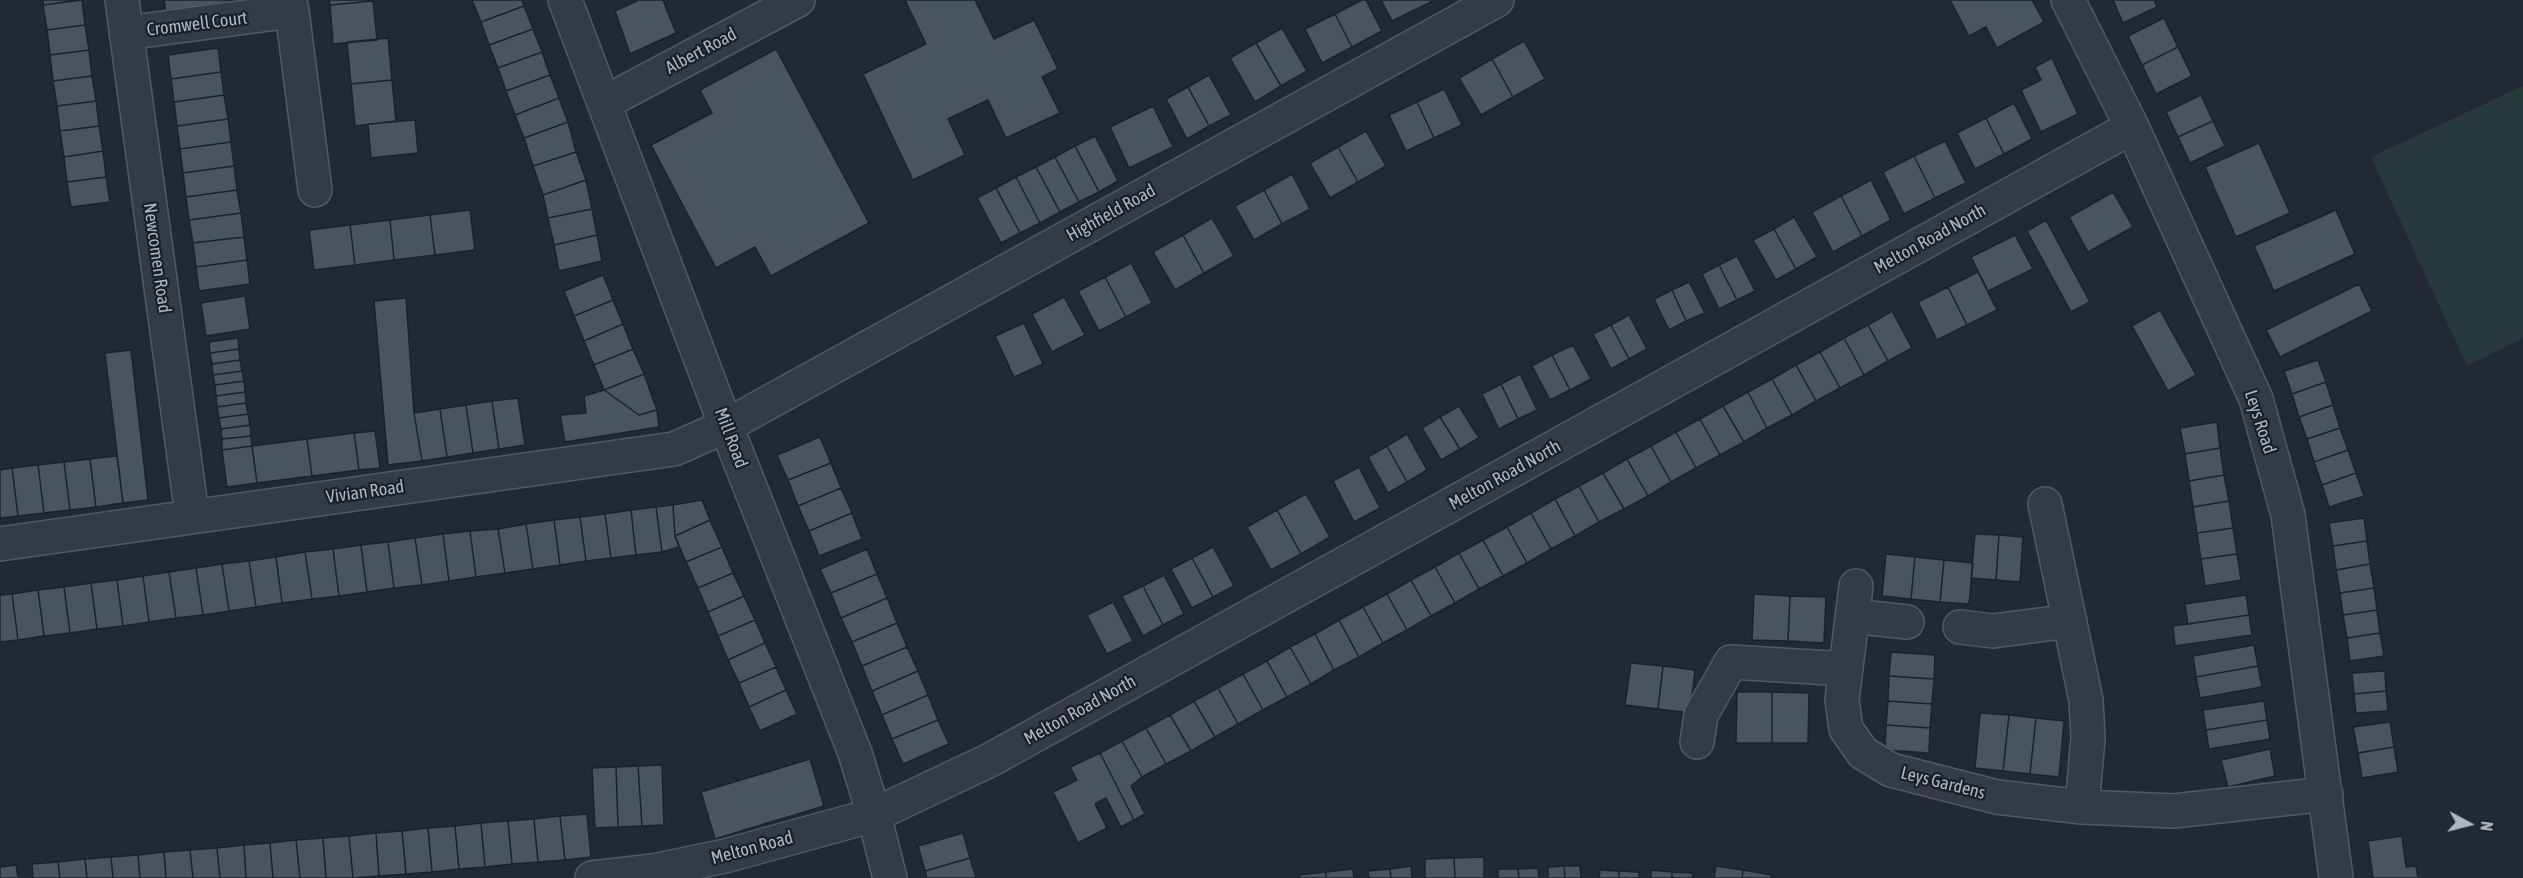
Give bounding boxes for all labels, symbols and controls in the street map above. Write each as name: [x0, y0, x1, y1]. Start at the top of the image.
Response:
street label: Cromwell Court: [145, 7, 249, 41]
street label: Albert Road: [662, 23, 740, 79]
street label: Highfield Road: [1063, 180, 1159, 246]
street label: Melton Road North: [1870, 199, 1990, 279]
street label: Newcomen Road: [139, 202, 175, 314]
street label: Leys Road: [2240, 387, 2280, 457]
street label: Mill Road: [710, 405, 752, 471]
street label: Melton Road North: [1445, 435, 1565, 515]
street label: Vivian Road: [325, 476, 405, 508]
street label: Melton Road North: [1020, 670, 1140, 750]
street label: Leys Gardens: [1899, 762, 1987, 804]
north arrow: [2439, 794, 2499, 854]
text: N: [2477, 820, 2496, 832]
street label: Melton Road: [709, 827, 795, 869]

